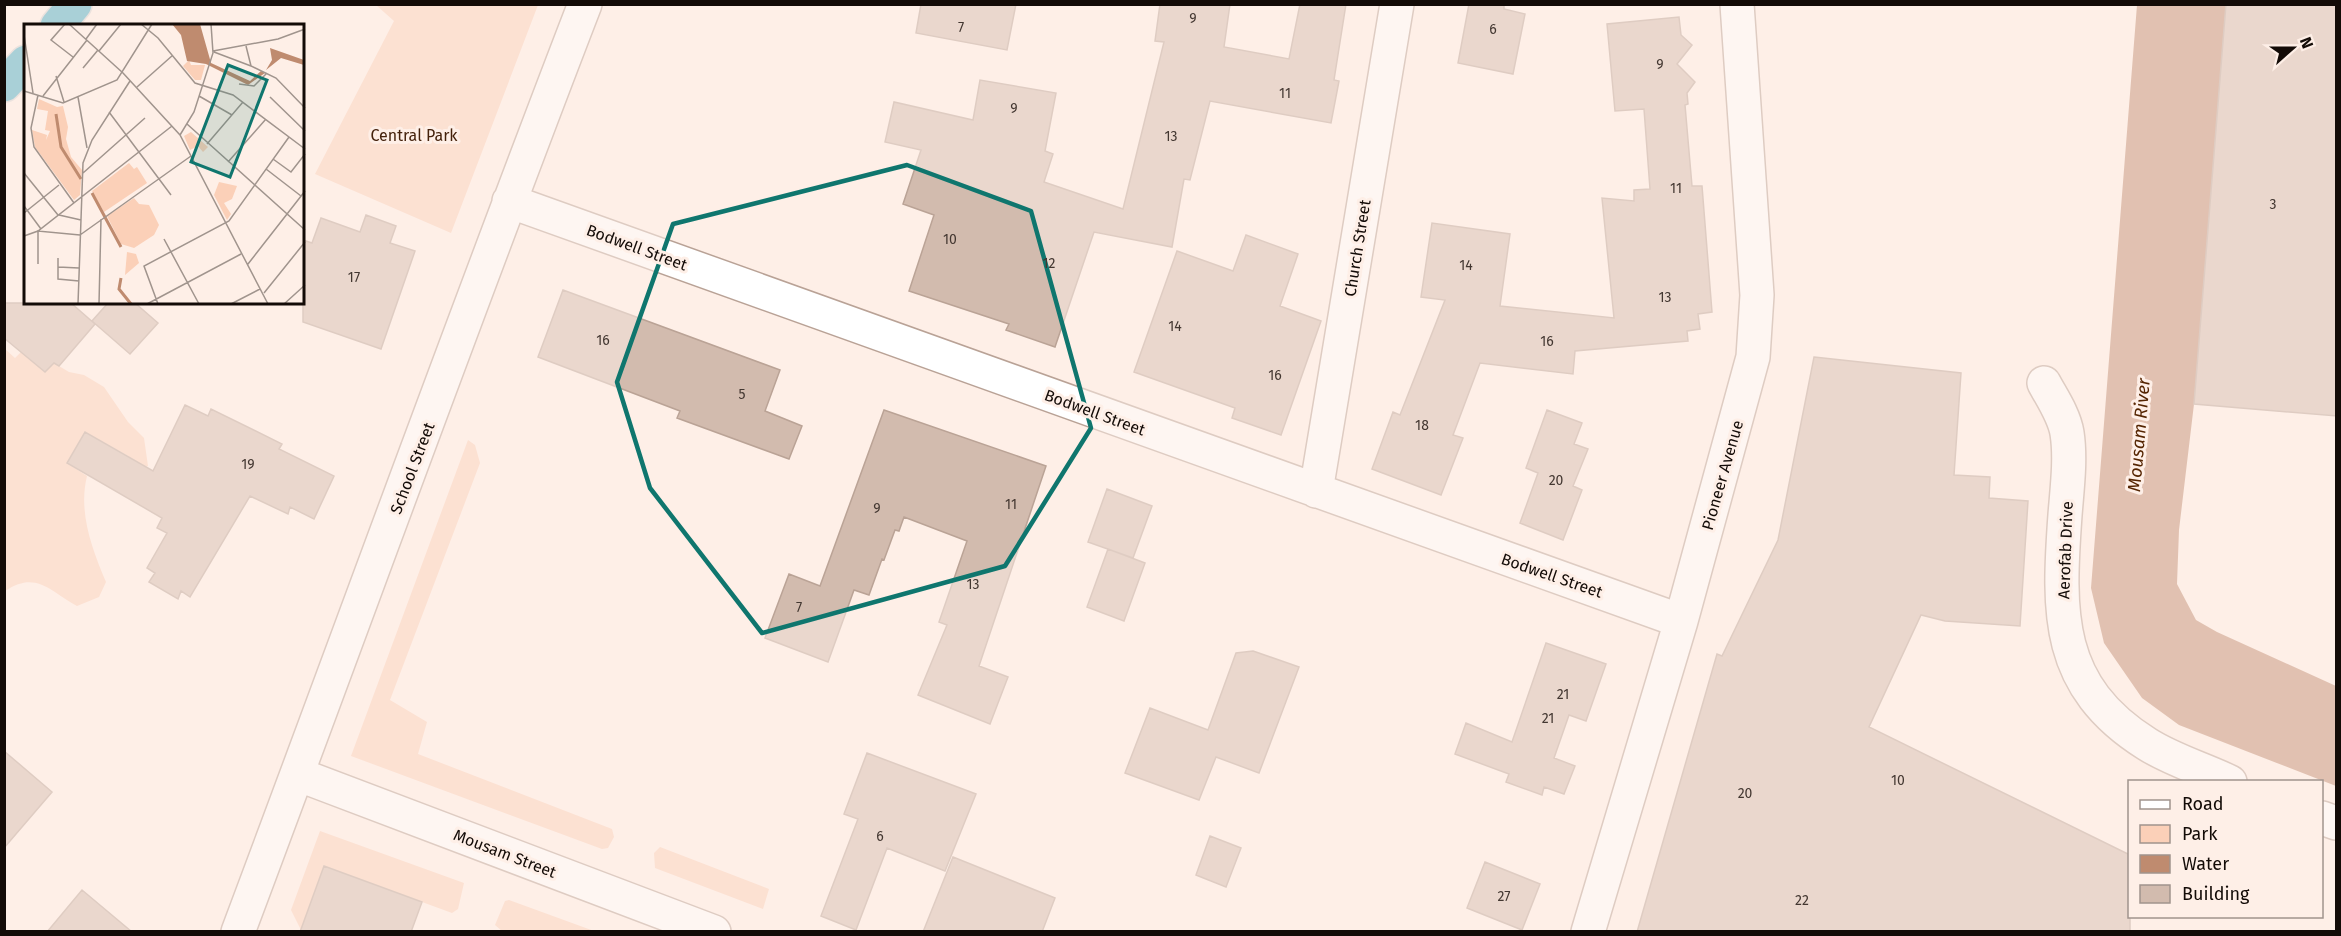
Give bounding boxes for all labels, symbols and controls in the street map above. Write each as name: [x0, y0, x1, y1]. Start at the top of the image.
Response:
house number: 9: [1189, 10, 1197, 27]
north arrow: [2263, 18, 2323, 78]
house number: 7: [958, 19, 964, 36]
house number: 6: [1489, 21, 1497, 38]
inset map: [24, 24, 304, 304]
text: N: [2296, 34, 2317, 51]
house number: 9: [1656, 56, 1664, 73]
house number: 11: [1279, 85, 1291, 102]
house number: 9: [1010, 100, 1018, 117]
park label: Central Park: [370, 126, 458, 145]
house number: 13: [1164, 128, 1178, 145]
house number: 11: [1670, 180, 1682, 197]
house number: 3: [2270, 196, 2277, 213]
street label: Church Street: [1340, 198, 1375, 298]
street label: Bodwell Street: [584, 220, 690, 275]
house number: 10: [943, 231, 957, 248]
house number: 12: [1043, 255, 1056, 272]
house number: 14: [1459, 257, 1473, 274]
house number: 17: [348, 269, 360, 286]
house number: 13: [1658, 289, 1672, 306]
house number: 14: [1168, 318, 1182, 335]
house number: 16: [596, 332, 610, 349]
house number: 16: [1540, 333, 1554, 350]
house number: 16: [1268, 367, 1282, 384]
water label: Mousam River: [2123, 376, 2155, 493]
street label: Bodwell Street: [1042, 385, 1148, 440]
house number: 5: [738, 386, 746, 403]
house number: 18: [1415, 417, 1429, 434]
street label: Pioneer Avenue: [1698, 418, 1747, 532]
street label: School Street: [386, 419, 439, 517]
house number: 19: [241, 456, 255, 473]
house number: 20: [1549, 472, 1564, 489]
house number: 11: [1005, 496, 1017, 513]
house number: 9: [873, 500, 881, 517]
street label: Aerofab Drive: [2054, 501, 2077, 599]
street label: Bodwell Street: [1499, 549, 1605, 602]
house number: 13: [966, 576, 980, 593]
house number: 7: [796, 599, 802, 616]
house number: 21: [1557, 686, 1569, 703]
house number: 21: [1542, 710, 1554, 727]
house number: 10: [1891, 772, 1905, 789]
legend: [2128, 780, 2323, 918]
house number: 20: [1738, 785, 1753, 802]
text: Road: [2182, 793, 2224, 815]
text: Park: [2182, 823, 2218, 845]
street label: Mousam Street: [451, 825, 559, 882]
house number: 6: [876, 828, 884, 845]
text: Water: [2182, 853, 2229, 875]
text: Building: [2182, 883, 2250, 905]
house number: 27: [1497, 888, 1511, 905]
house number: 22: [1795, 892, 1809, 909]

